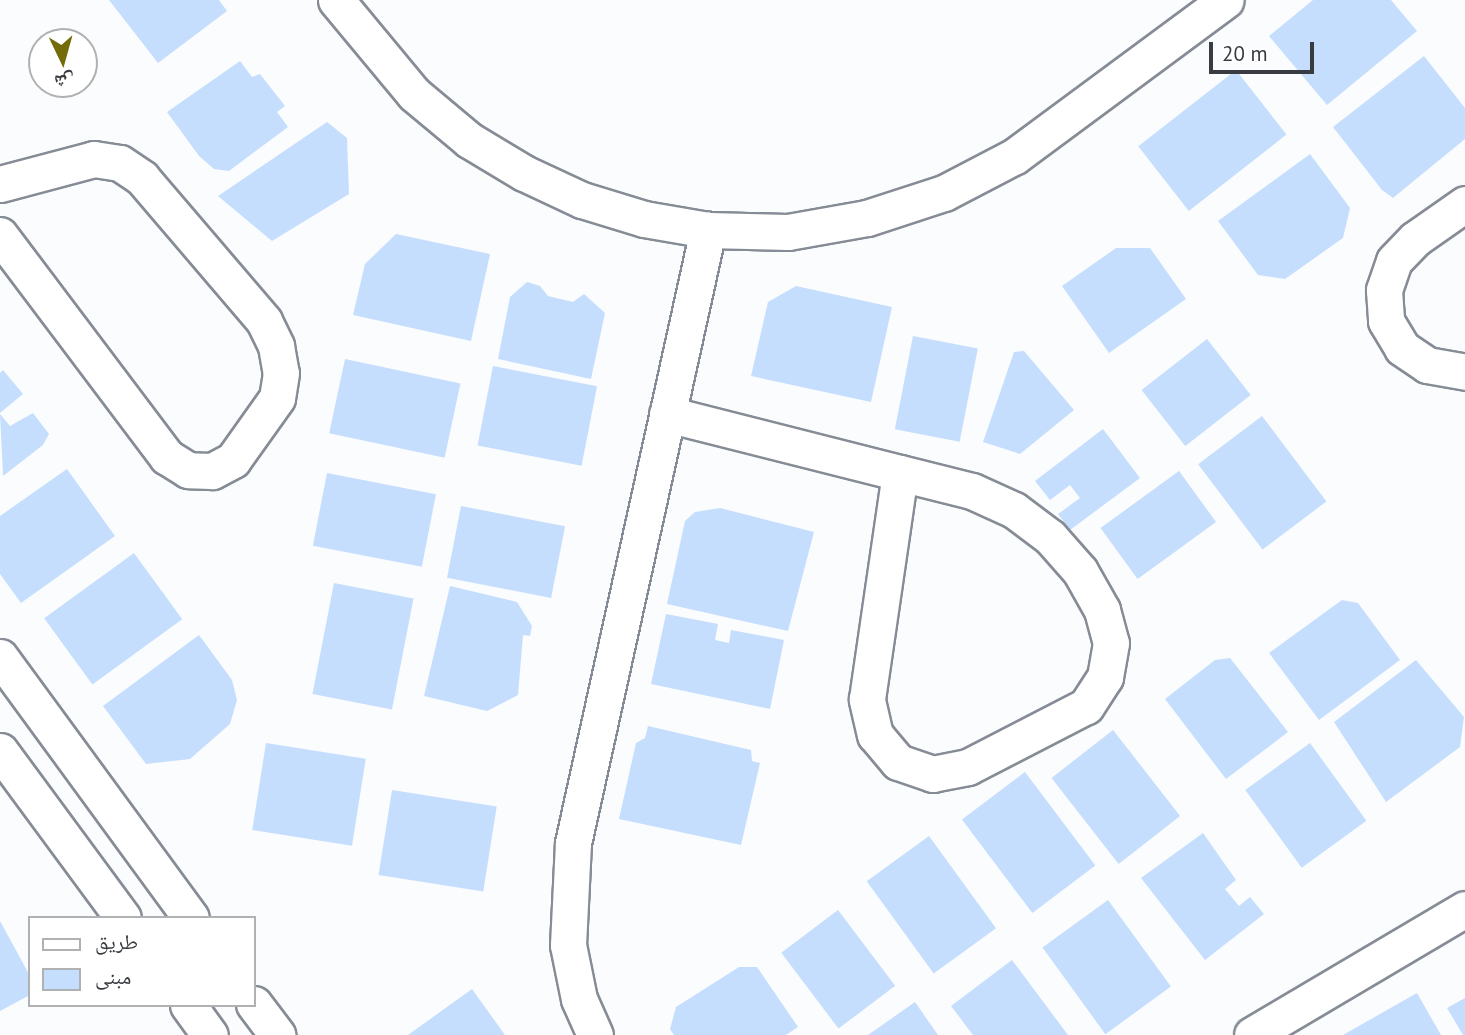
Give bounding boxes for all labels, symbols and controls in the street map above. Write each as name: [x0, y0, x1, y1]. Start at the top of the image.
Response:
north arrow: [28, 28, 98, 98]
scale bar: [1213, 28, 1318, 72]
text: 20 m: [1222, 40, 1268, 67]
text: ش: [54, 69, 76, 95]
legend: [28, 916, 256, 1007]
text: طريق: [95, 928, 138, 955]
text: مبنى: [95, 963, 131, 990]

